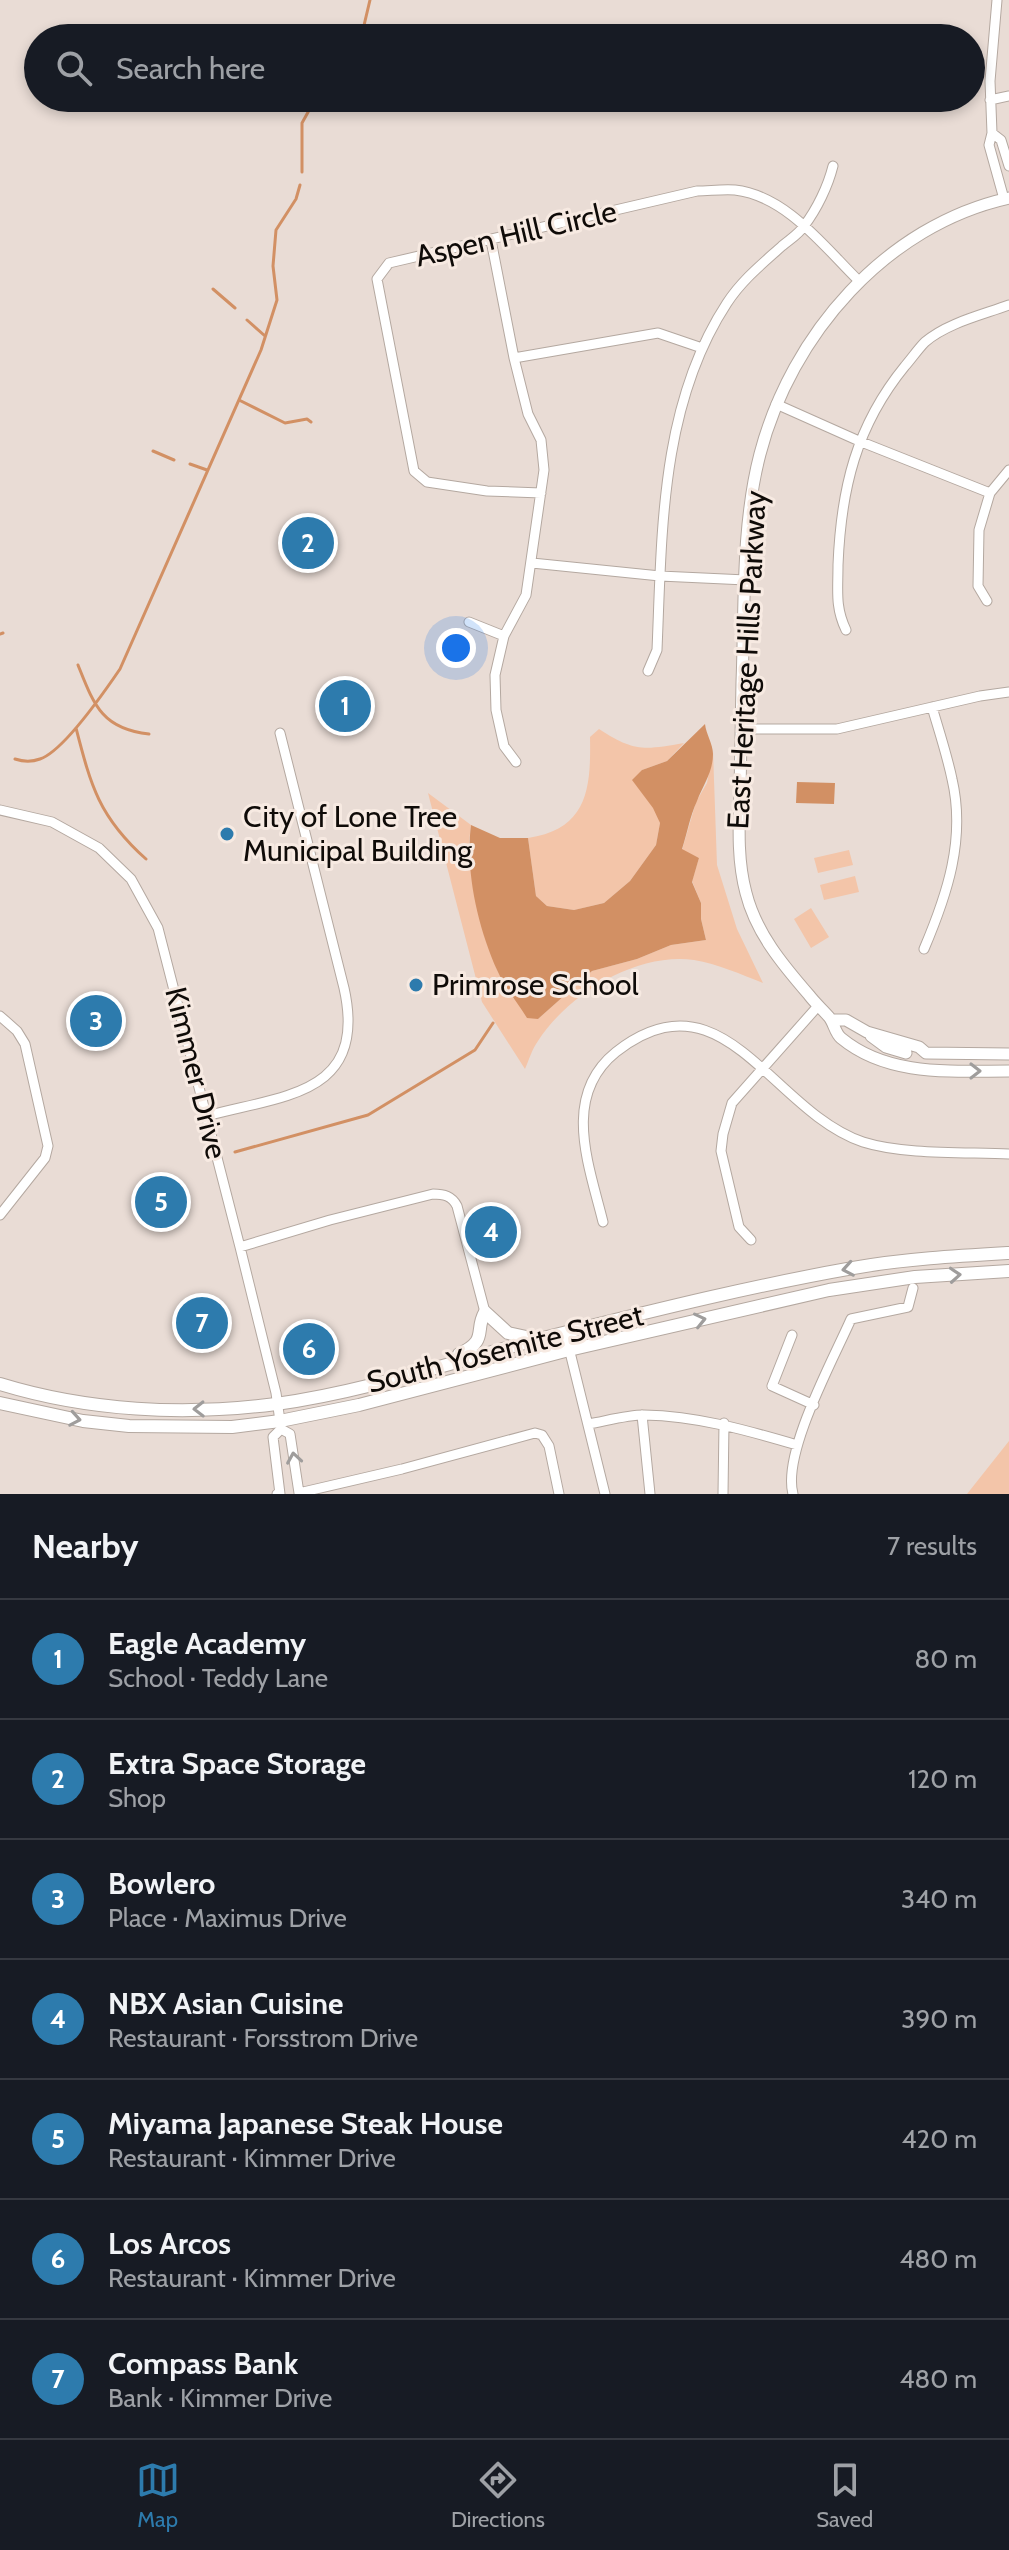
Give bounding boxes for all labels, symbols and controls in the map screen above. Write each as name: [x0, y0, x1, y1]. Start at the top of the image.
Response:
search box: [24, 24, 985, 112]
icon: search: [52, 46, 96, 90]
text: Search here: [116, 50, 265, 87]
street label: Aspen Hill Circle: [412, 192, 620, 275]
street label: East Heritage Hills Parkway: [719, 490, 774, 830]
pin: 2: [282, 513, 334, 573]
your location: [436, 628, 476, 668]
pin: 1: [319, 676, 371, 736]
place label: City of Lone Tree Municipal Building: [243, 798, 473, 869]
marker: City of Lone Tree Municipal Building: [218, 825, 236, 843]
place label: Primrose School: [432, 966, 639, 1003]
marker: Primrose School: [407, 976, 425, 994]
street label: Kimmer Drive: [157, 983, 236, 1163]
pin: 3: [70, 991, 122, 1051]
one-way arrow: [969, 1062, 982, 1080]
pin: 5: [135, 1172, 187, 1232]
pin: 4: [465, 1202, 517, 1262]
one-way arrow: [841, 1259, 855, 1276]
one-way arrow: [949, 1267, 962, 1284]
pin: 7: [176, 1293, 228, 1353]
street label: South Yosemite Street: [363, 1296, 647, 1401]
one-way arrow: [693, 1312, 706, 1329]
pin: 6: [283, 1319, 335, 1379]
one-way arrow: [192, 1401, 205, 1418]
one-way arrow: [68, 1410, 82, 1427]
one-way arrow: [286, 1451, 303, 1465]
text: Nearby: [32, 1525, 139, 1567]
text: 7 results: [887, 1530, 977, 1562]
text: Eagle Academy: [108, 1625, 306, 1662]
text: 1: [53, 1643, 63, 1675]
text: 80 m: [914, 1643, 977, 1675]
text: School · Teddy Lane: [108, 1662, 328, 1694]
text: Extra Space Storage: [108, 1745, 366, 1782]
text: 2: [51, 1763, 65, 1795]
text: 120 m: [908, 1763, 977, 1795]
text: Shop: [108, 1782, 166, 1814]
text: Bowlero: [108, 1865, 215, 1902]
text: 3: [51, 1883, 65, 1915]
text: 340 m: [901, 1883, 977, 1915]
text: Place · Maximus Drive: [108, 1902, 347, 1934]
text: NBX Asian Cuisine: [108, 1985, 343, 2022]
text: 4: [50, 2003, 66, 2035]
text: 390 m: [901, 2003, 977, 2035]
text: Restaurant · Forsstrom Drive: [108, 2022, 418, 2054]
text: Miyama Japanese Steak House: [108, 2105, 503, 2142]
text: 5: [51, 2123, 65, 2155]
text: 420 m: [902, 2123, 977, 2155]
text: Restaurant · Kimmer Drive: [108, 2142, 396, 2174]
text: Los Arcos: [108, 2225, 231, 2262]
text: 6: [51, 2243, 65, 2275]
text: 480 m: [899, 2243, 977, 2275]
text: Restaurant · Kimmer Drive: [108, 2262, 396, 2294]
text: Compass Bank: [108, 2345, 298, 2382]
text: 7: [51, 2363, 65, 2395]
text: 480 m: [899, 2363, 977, 2395]
text: Bank · Kimmer Drive: [108, 2382, 332, 2414]
tab: Map: [136, 2458, 180, 2533]
tab: Directions: [451, 2458, 545, 2533]
tab: Saved: [816, 2458, 873, 2533]

